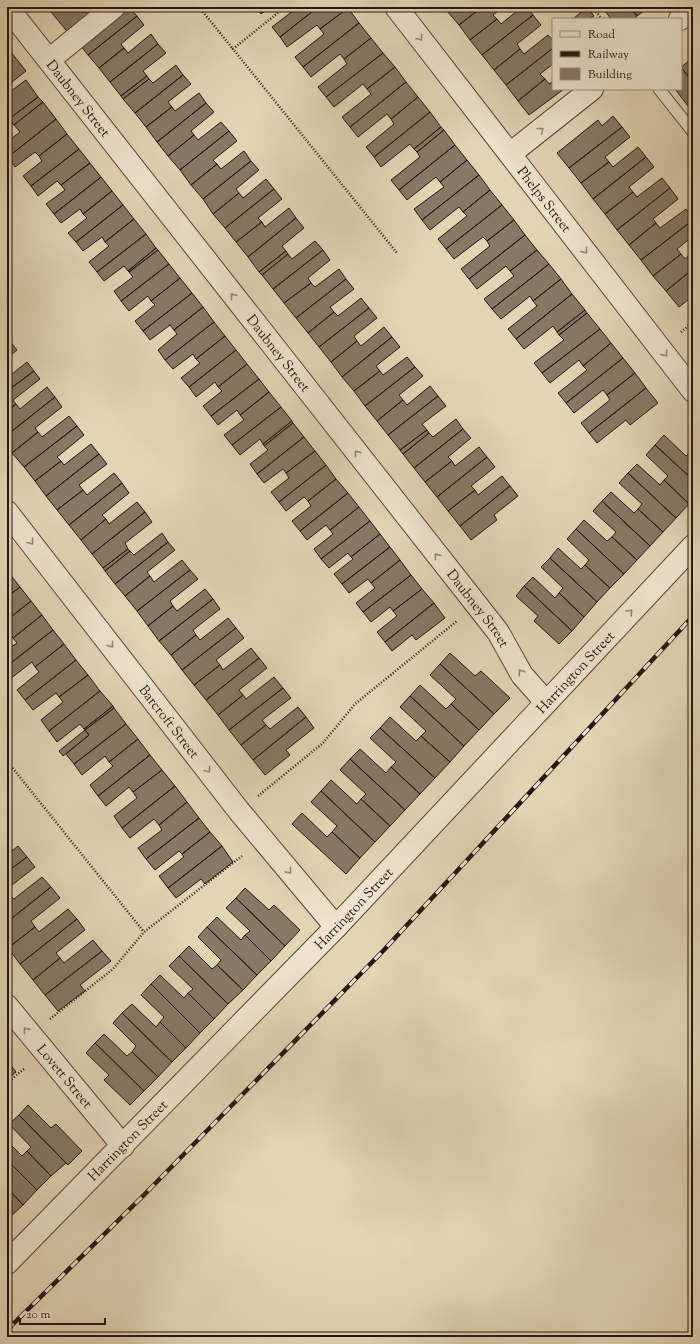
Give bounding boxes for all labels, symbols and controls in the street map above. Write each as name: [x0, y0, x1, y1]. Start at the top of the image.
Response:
legend: [552, 18, 682, 90]
text: Road: [588, 26, 615, 44]
one-way arrow: [415, 33, 422, 40]
text: Railway: [588, 46, 629, 64]
street label: Daubney Street: [40, 56, 114, 143]
text: Building: [588, 66, 632, 84]
one-way arrow: [536, 128, 543, 135]
street label: Phelps Street: [511, 163, 575, 238]
one-way arrow: [581, 247, 588, 254]
one-way arrow: [231, 293, 238, 300]
street label: Daubney Street: [240, 311, 314, 397]
one-way arrow: [660, 350, 667, 357]
one-way arrow: [354, 451, 361, 458]
one-way arrow: [26, 538, 33, 545]
one-way arrow: [435, 553, 442, 560]
street label: Daubney Street: [441, 566, 513, 652]
one-way arrow: [625, 610, 632, 617]
street label: Harrington Street: [533, 627, 621, 719]
one-way arrow: [106, 641, 113, 648]
one-way arrow: [518, 669, 526, 676]
street label: Barcroft Street: [133, 682, 203, 764]
one-way arrow: [203, 765, 210, 772]
street label: Harrington Street: [311, 864, 399, 955]
one-way arrow: [285, 866, 292, 874]
one-way arrow: [24, 1028, 31, 1035]
street label: Lovett Street: [31, 1041, 96, 1114]
street label: Harrington Street: [84, 1096, 173, 1187]
scale bar: [20, 1300, 105, 1326]
text: 20 m: [26, 1306, 51, 1324]

